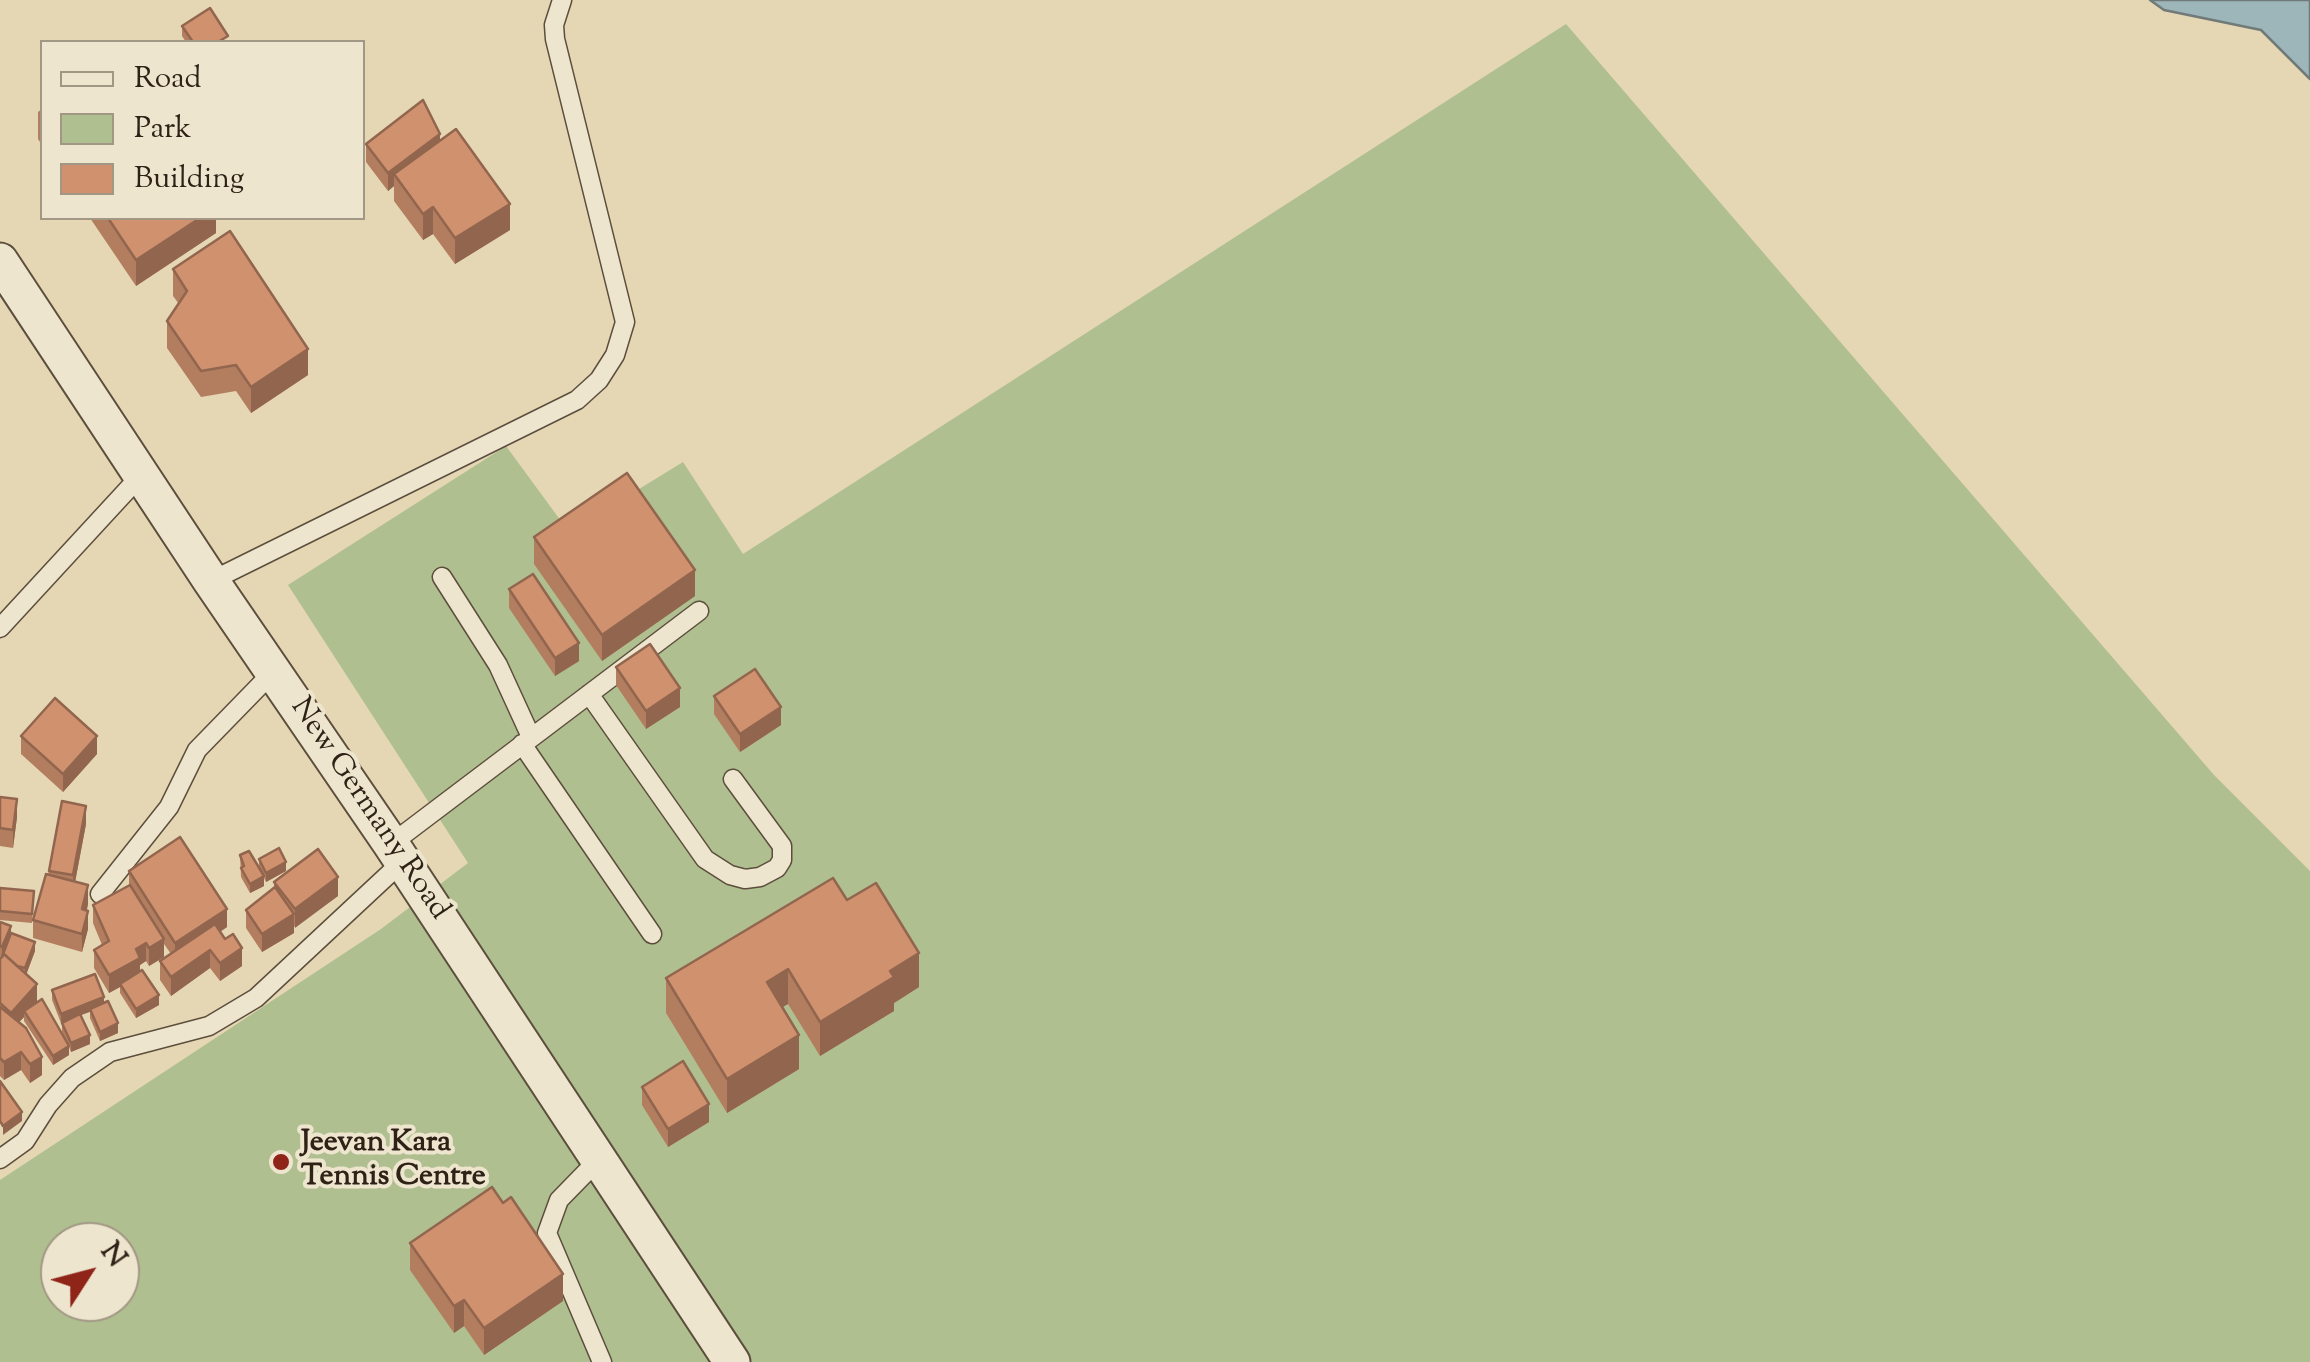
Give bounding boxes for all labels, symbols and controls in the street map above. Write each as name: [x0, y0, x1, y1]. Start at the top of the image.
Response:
legend: [40, 40, 365, 220]
text: Road: [134, 58, 201, 101]
text: Park: [134, 108, 191, 151]
text: Building: [134, 158, 244, 201]
street label: New Germany Road: [280, 692, 456, 928]
place label: Jeevan Kara Tennis Centre: [301, 1127, 486, 1198]
marker: Jeevan Kara Tennis Centre: [270, 1151, 292, 1173]
north arrow: [40, 1222, 140, 1322]
text: N: [90, 1235, 135, 1276]

